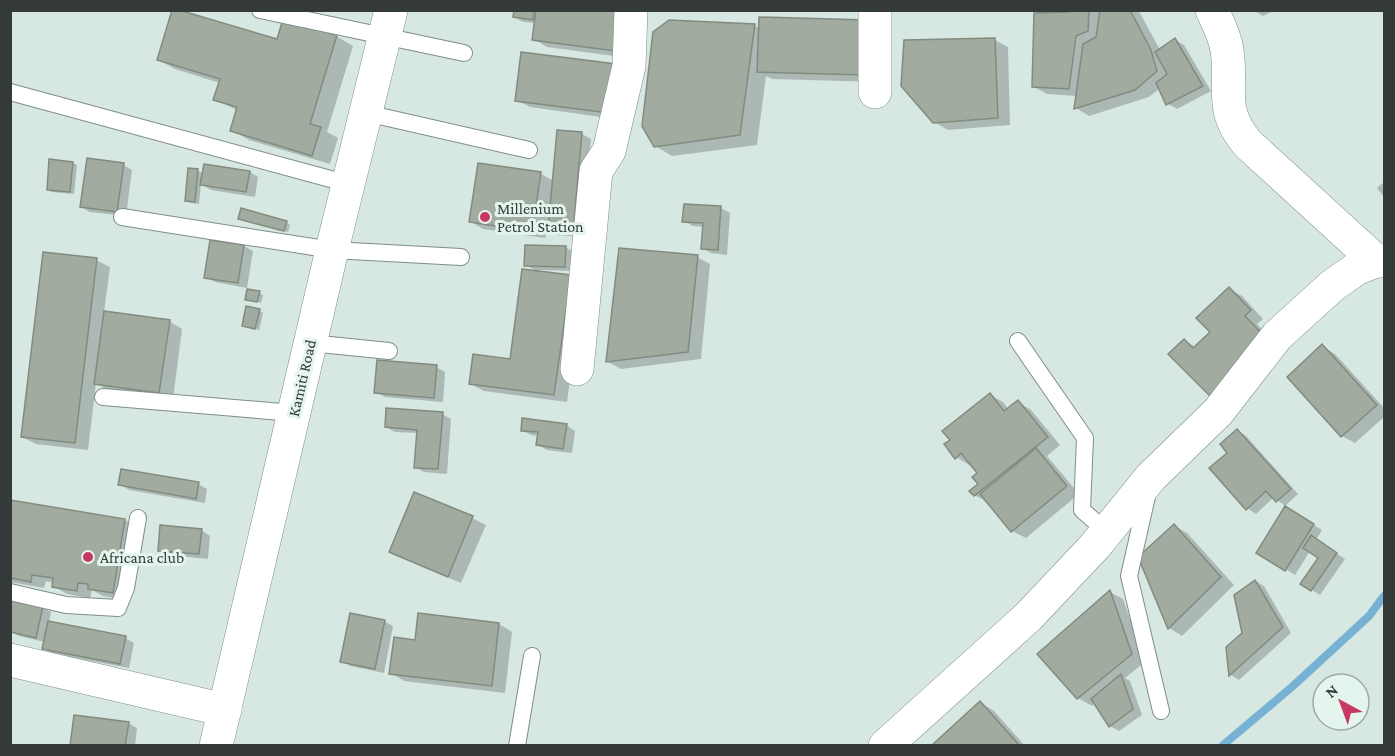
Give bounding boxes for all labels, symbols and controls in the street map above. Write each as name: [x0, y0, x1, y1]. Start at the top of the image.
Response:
place label: Millenium Petrol Station: [497, 200, 584, 235]
marker: Millenium Petrol Station: [478, 210, 492, 224]
street label: Kamiti Road: [285, 337, 319, 418]
place label: Africana club: [100, 549, 184, 566]
marker: Africana club: [81, 550, 95, 564]
north arrow: [1311, 672, 1371, 732]
text: N: [1322, 681, 1341, 701]

